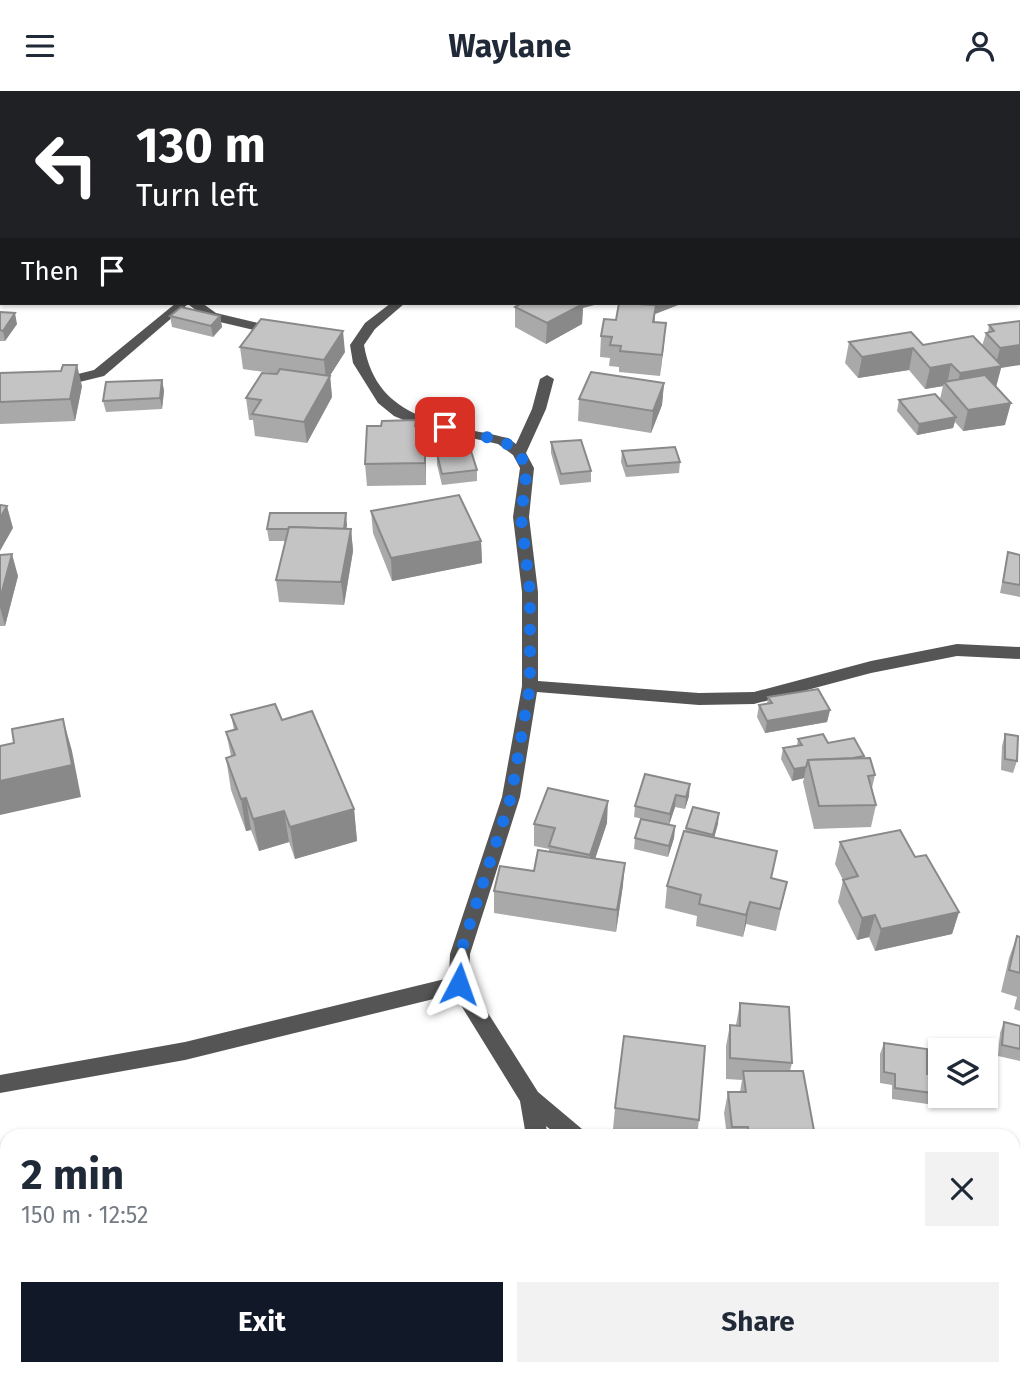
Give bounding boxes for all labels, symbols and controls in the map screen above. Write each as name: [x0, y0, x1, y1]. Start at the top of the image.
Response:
icon: menu: [21, 27, 59, 65]
text: Waylane: [449, 27, 571, 65]
icon: person: [961, 27, 999, 65]
text: 130 m: [136, 116, 266, 175]
icon: left: [21, 119, 112, 210]
text: Turn left: [136, 176, 258, 214]
icon: arrive: [93, 252, 131, 290]
text: Then: [21, 256, 79, 287]
pin: [415, 397, 475, 457]
icon: arrive: [426, 408, 464, 446]
position arrow: [422, 947, 496, 1021]
map controls: [928, 1038, 998, 1108]
button: layers: [928, 1038, 998, 1108]
text: 2 min: [21, 1150, 124, 1200]
button: close: [925, 1152, 999, 1226]
text: 150 m · 12:52: [21, 1201, 148, 1229]
button: Exit: [21, 1282, 503, 1362]
button: Share: [517, 1282, 999, 1362]

